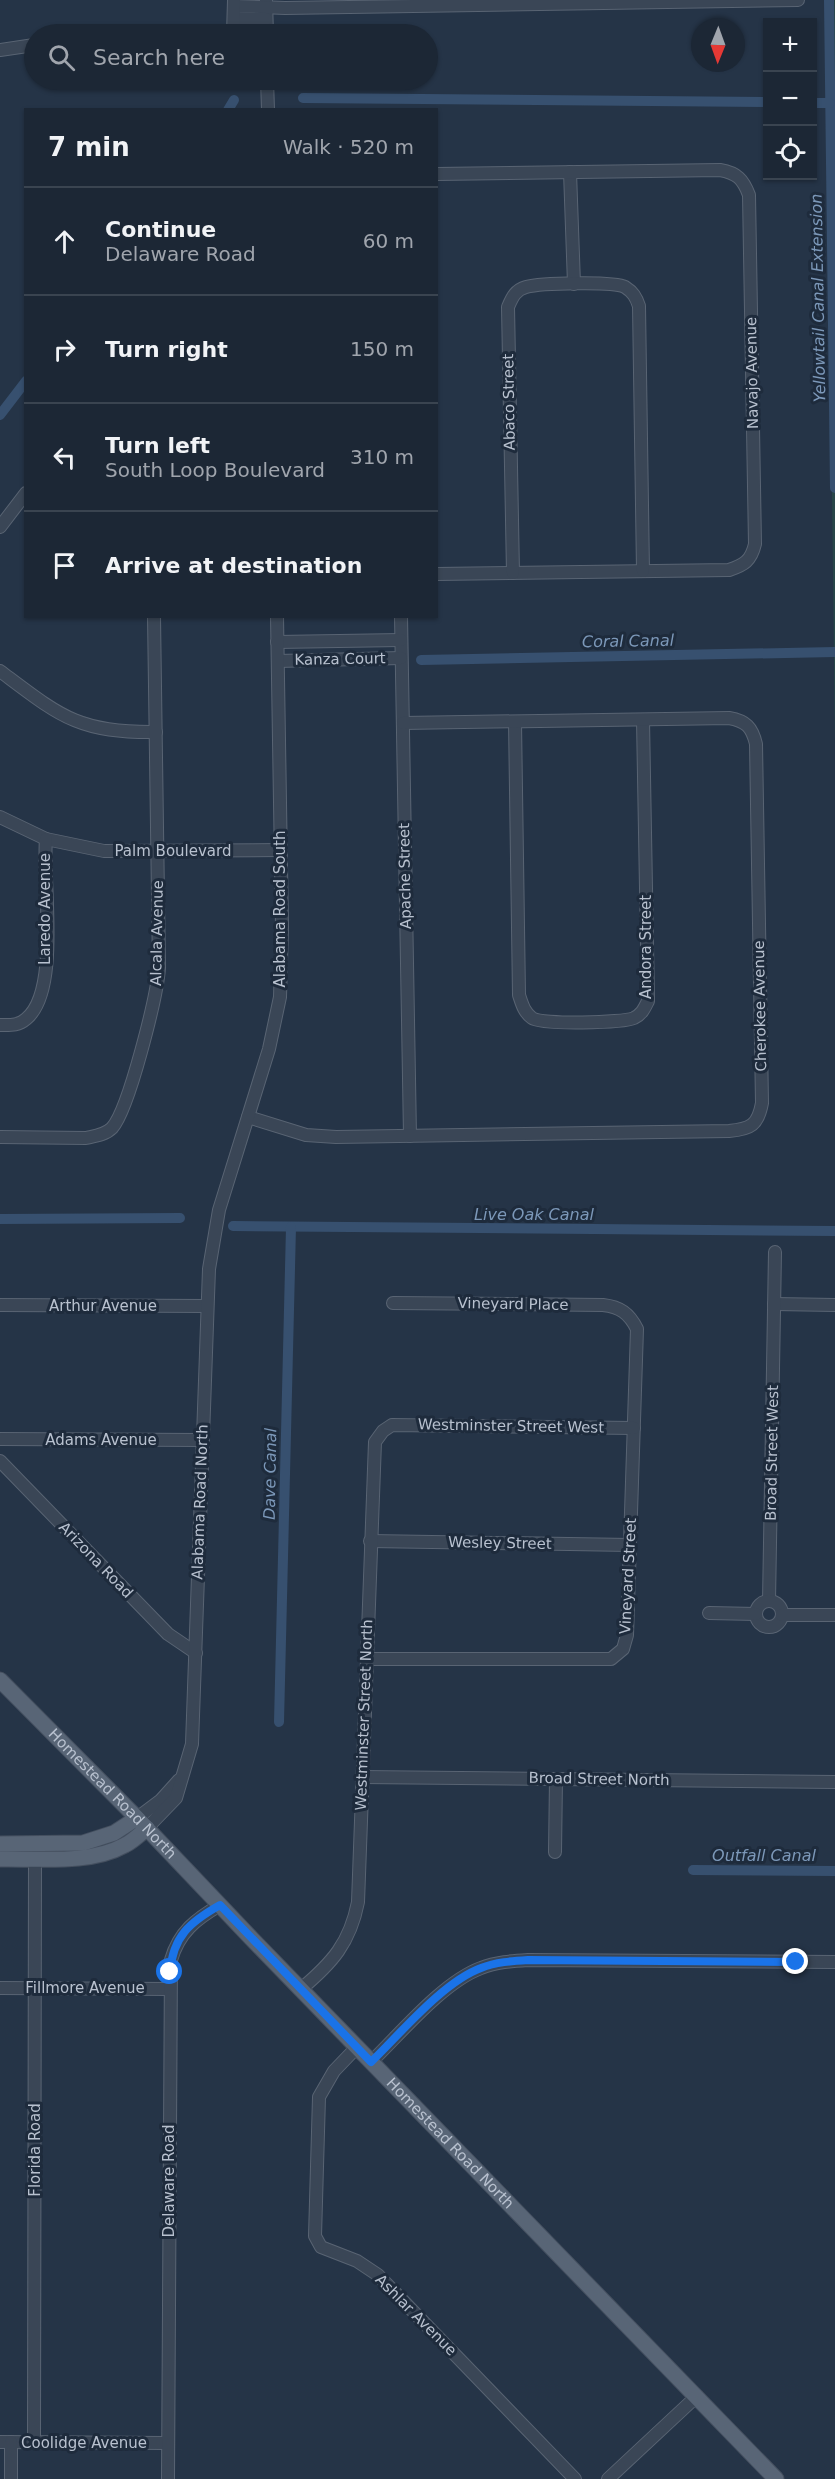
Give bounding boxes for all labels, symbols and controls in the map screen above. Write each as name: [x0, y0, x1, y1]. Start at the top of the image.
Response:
north arrow: [691, 18, 745, 72]
map controls: [763, 18, 817, 180]
button: +: [763, 18, 817, 72]
search box: [24, 24, 438, 90]
icon: search: [45, 41, 78, 74]
text: Search here: [93, 45, 225, 70]
button: −: [763, 72, 817, 126]
button: locate: [763, 126, 817, 180]
text: 7 min: [48, 132, 130, 162]
text: Walk · 520 m: [283, 135, 414, 159]
water label: Yellowtail Canal Extension: [807, 194, 829, 402]
text: Continue: [105, 217, 216, 242]
icon: ahead: [48, 225, 81, 258]
text: 60 m: [363, 229, 414, 253]
text: Delaware Road: [105, 242, 256, 266]
street label: Navajo Avenue: [742, 317, 762, 429]
icon: right: [48, 333, 81, 366]
text: Turn right: [105, 337, 228, 362]
text: 150 m: [350, 337, 414, 361]
street label: Abaco Street: [499, 353, 519, 451]
text: Turn left: [105, 433, 210, 458]
icon: left: [48, 441, 81, 474]
text: 310 m: [350, 445, 414, 469]
text: South Loop Boulevard: [105, 458, 325, 482]
icon: arrive: [48, 549, 81, 582]
text: Arrive at destination: [105, 553, 362, 578]
water label: Coral Canal: [582, 631, 675, 651]
street label: Kanza Court: [294, 649, 386, 669]
street label: Apache Street: [395, 823, 415, 929]
street label: Alabama Road South: [271, 831, 289, 987]
street label: Palm Boulevard: [115, 842, 231, 860]
street label: Laredo Avenue: [36, 853, 54, 965]
street label: Alcala Avenue: [147, 880, 167, 986]
street label: Andora Street: [637, 895, 655, 999]
street label: Cherokee Avenue: [750, 940, 770, 1072]
water label: Live Oak Canal: [474, 1205, 594, 1224]
street label: Vineyard Place: [457, 1294, 569, 1314]
street label: Arthur Avenue: [49, 1297, 157, 1315]
street label: Broad Street West: [762, 1385, 782, 1521]
street label: Westminster Street West: [418, 1415, 604, 1437]
street label: Alabama Road North: [188, 1424, 212, 1580]
water label: Dave Canal: [260, 1427, 280, 1520]
street label: Adams Avenue: [45, 1431, 157, 1449]
street label: Vineyard Street: [616, 1517, 640, 1635]
street label: Arizona Road: [55, 1518, 137, 1602]
street label: Wesley Street: [448, 1533, 552, 1553]
street label: Westminster Street North: [352, 1619, 376, 1811]
street label: Homestead Road North: [45, 1725, 180, 1863]
street label: Broad Street North: [528, 1769, 670, 1789]
water label: Outfall Canal: [712, 1846, 816, 1865]
route end: [782, 1948, 808, 1974]
route start: [156, 1958, 182, 1984]
street label: Fillmore Avenue: [25, 1979, 145, 1997]
street label: Homestead Road North: [383, 2074, 518, 2212]
street label: Florida Road: [26, 2103, 44, 2197]
street label: Delaware Road: [160, 2124, 178, 2238]
street label: Ashlar Avenue: [372, 2271, 460, 2359]
street label: Coolidge Avenue: [21, 2434, 147, 2452]

